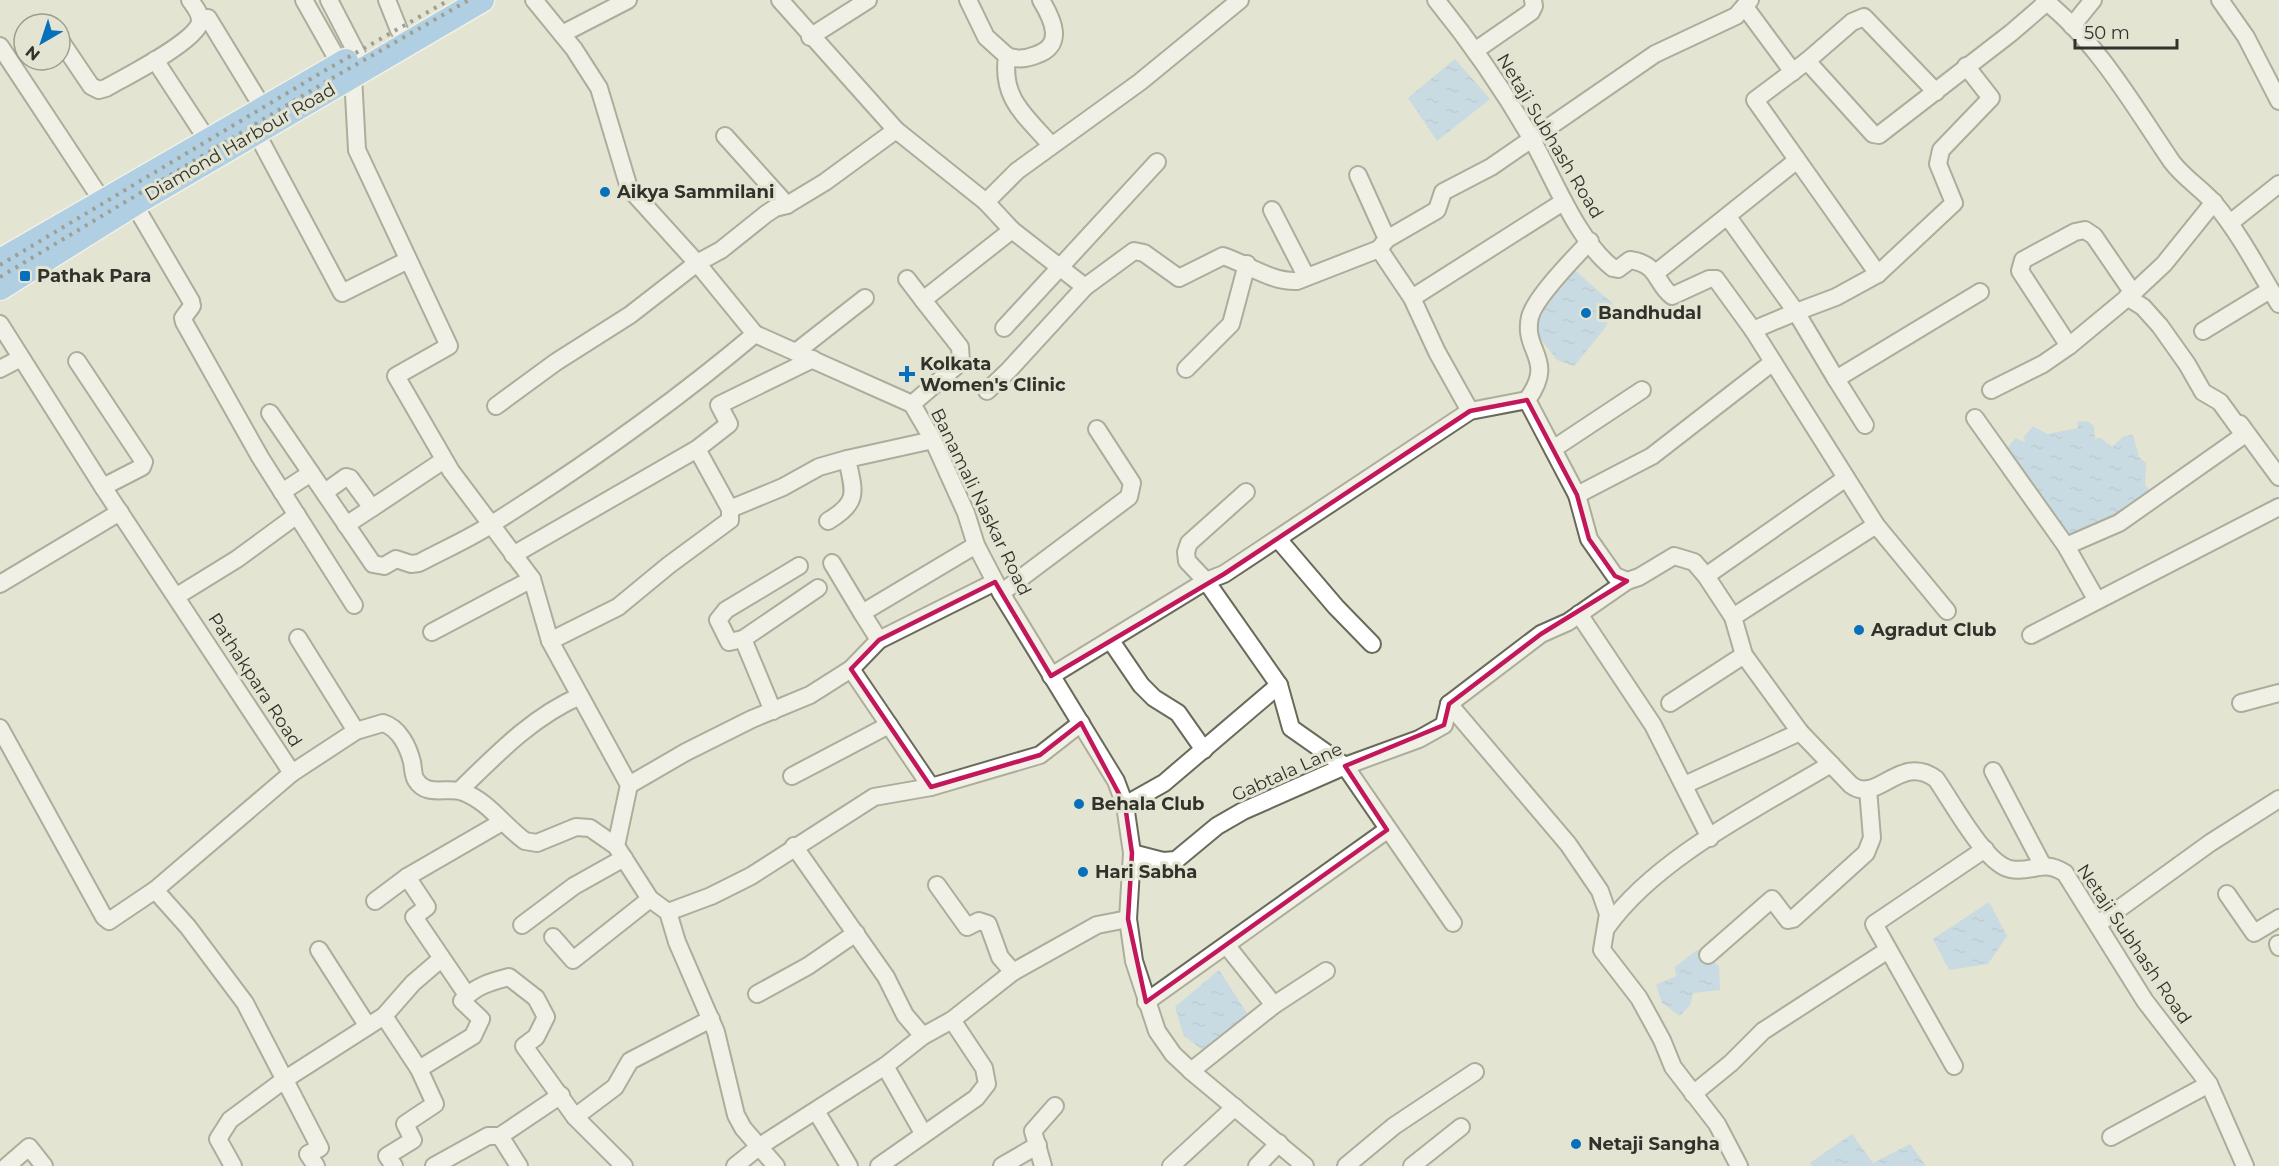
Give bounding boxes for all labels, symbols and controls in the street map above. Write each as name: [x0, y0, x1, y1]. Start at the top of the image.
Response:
north arrow: [12, 12, 72, 72]
scale bar: [2075, 12, 2177, 50]
text: 50 m: [2084, 22, 2130, 44]
text: N: [22, 42, 44, 65]
street label: Netaji Subhash Road: [1492, 50, 1608, 222]
street label: Diamond Harbour Road: [141, 78, 339, 206]
place label: Aikya Sammilani: [616, 181, 774, 203]
marker: Aikya Sammilani: [598, 185, 612, 199]
place label: Pathak Para: [37, 265, 151, 287]
marker: Pathak Para: [18, 269, 32, 283]
place label: Bandhudal: [1598, 302, 1702, 324]
marker: Bandhudal: [1579, 306, 1593, 320]
place label: Kolkata Women's Clinic: [920, 353, 1066, 396]
marker: Kolkata Women's Clinic: [898, 365, 916, 383]
street label: Banamali Naskar Road: [926, 405, 1036, 599]
street label: Pathakpara Road: [203, 609, 307, 751]
place label: Agradut Club: [1870, 619, 1997, 641]
marker: Agradut Club: [1852, 623, 1866, 637]
street label: Gabtala Lane: [1228, 738, 1346, 806]
place label: Behala Club: [1091, 793, 1205, 815]
marker: Behala Club: [1072, 797, 1086, 811]
street label: Netaji Subhash Road: [2072, 860, 2196, 1028]
place label: Hari Sabha: [1095, 861, 1197, 883]
marker: Hari Sabha: [1076, 865, 1090, 879]
place label: Netaji Sangha: [1588, 1133, 1720, 1155]
marker: Netaji Sangha: [1569, 1137, 1583, 1151]

